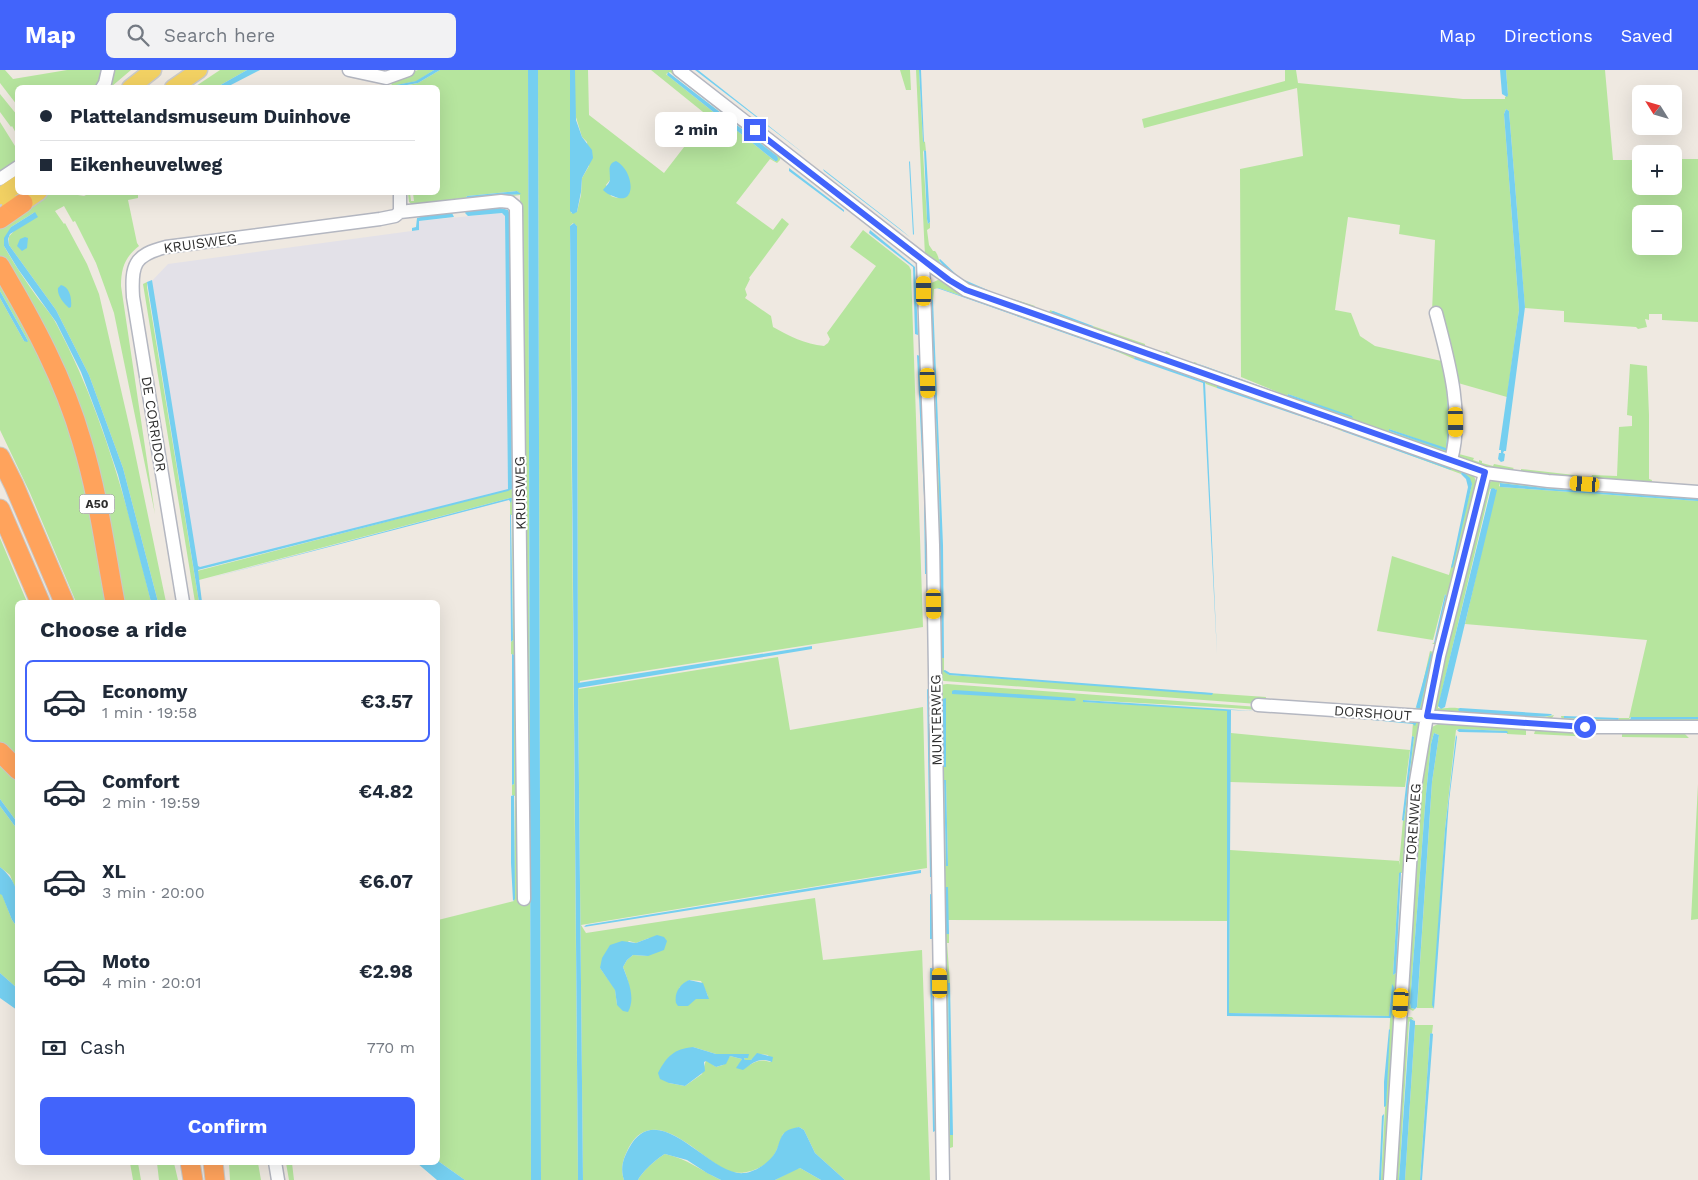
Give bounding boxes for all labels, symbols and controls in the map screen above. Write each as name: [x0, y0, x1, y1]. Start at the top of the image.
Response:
search box: [106, 13, 456, 58]
text: Map: [25, 21, 76, 49]
icon: search: [124, 21, 152, 49]
text: Search here: [164, 24, 275, 47]
text: Map: [1439, 25, 1476, 46]
text: Directions: [1504, 25, 1593, 46]
text: Saved: [1621, 25, 1673, 46]
north arrow: [1632, 85, 1682, 135]
map controls: [1632, 85, 1682, 255]
text: Plattelandsmuseum Duinhove: [70, 105, 351, 128]
callout: 2 min: [655, 112, 738, 148]
route end: [744, 119, 766, 141]
text: 2 min: [674, 120, 718, 139]
button: +: [1632, 145, 1682, 195]
text: Eikenheuvelweg: [70, 153, 222, 176]
button: −: [1632, 205, 1682, 255]
street label: KRUISWEG: [162, 230, 238, 256]
car: [916, 276, 931, 306]
car: [919, 368, 936, 398]
street label: DE CORRIDOR: [139, 375, 169, 473]
car: [1448, 407, 1463, 437]
street label: KRUISWEG: [511, 456, 529, 530]
car: [1569, 475, 1600, 493]
road number: A50: [80, 494, 114, 514]
car: [926, 589, 941, 619]
text: Choose a ride: [40, 617, 187, 642]
street label: MUNTERWEG: [927, 674, 945, 766]
icon: car: [42, 679, 87, 724]
text: Economy: [102, 680, 187, 703]
text: €3.57: [361, 690, 413, 713]
street label: DORSHOUT: [1334, 702, 1413, 724]
text: 1 min · 19:58: [102, 703, 197, 722]
route start: [1574, 716, 1596, 738]
icon: car: [42, 769, 87, 814]
text: Comfort: [102, 770, 180, 793]
text: €4.82: [359, 780, 413, 803]
street label: TORENWEG: [1402, 783, 1424, 863]
text: 2 min · 19:59: [102, 793, 200, 812]
icon: car: [42, 859, 87, 904]
text: XL: [102, 860, 126, 883]
text: €6.07: [359, 870, 413, 893]
text: 3 min · 20:00: [102, 883, 205, 902]
icon: car: [42, 949, 87, 994]
text: Moto: [102, 950, 150, 973]
text: €2.98: [359, 960, 413, 983]
car: [932, 968, 947, 998]
text: 4 min · 20:01: [102, 973, 201, 992]
car: [1392, 988, 1409, 1018]
icon: cash: [40, 1034, 68, 1062]
text: Cash: [80, 1036, 126, 1059]
text: 770 m: [367, 1038, 415, 1057]
button: Confirm: [40, 1097, 415, 1155]

